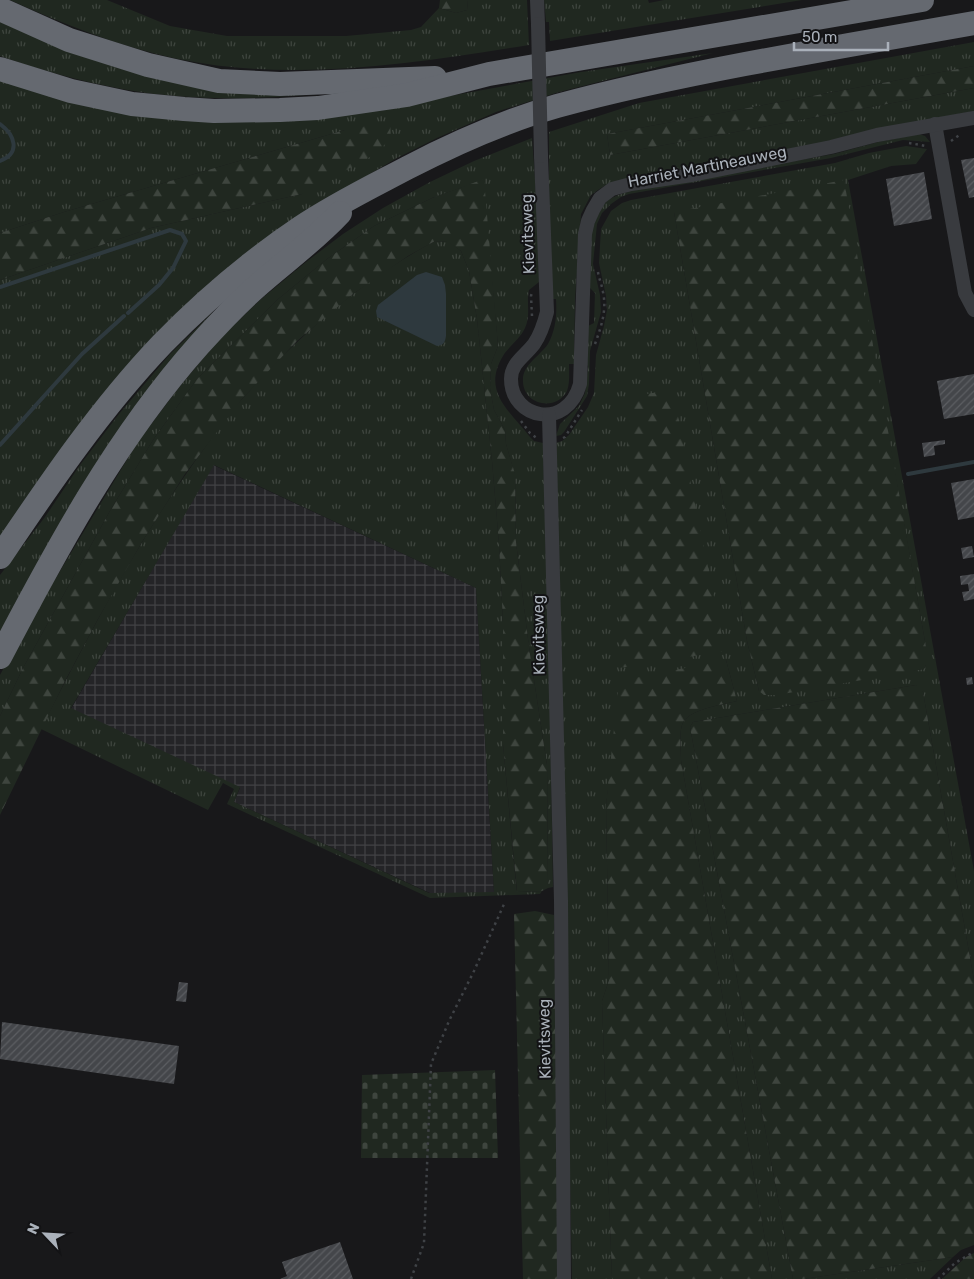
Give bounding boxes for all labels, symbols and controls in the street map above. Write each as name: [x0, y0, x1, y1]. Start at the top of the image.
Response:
scale bar: [794, 20, 888, 52]
text: 50 m: [802, 28, 837, 46]
street label: Harriet Martineauweg: [626, 142, 788, 191]
street label: Kievitsweg: [517, 194, 538, 274]
street label: Kievitsweg: [528, 595, 549, 675]
street label: Kievitsweg: [534, 999, 555, 1079]
north arrow: [20, 1209, 70, 1259]
text: N: [24, 1221, 44, 1237]

